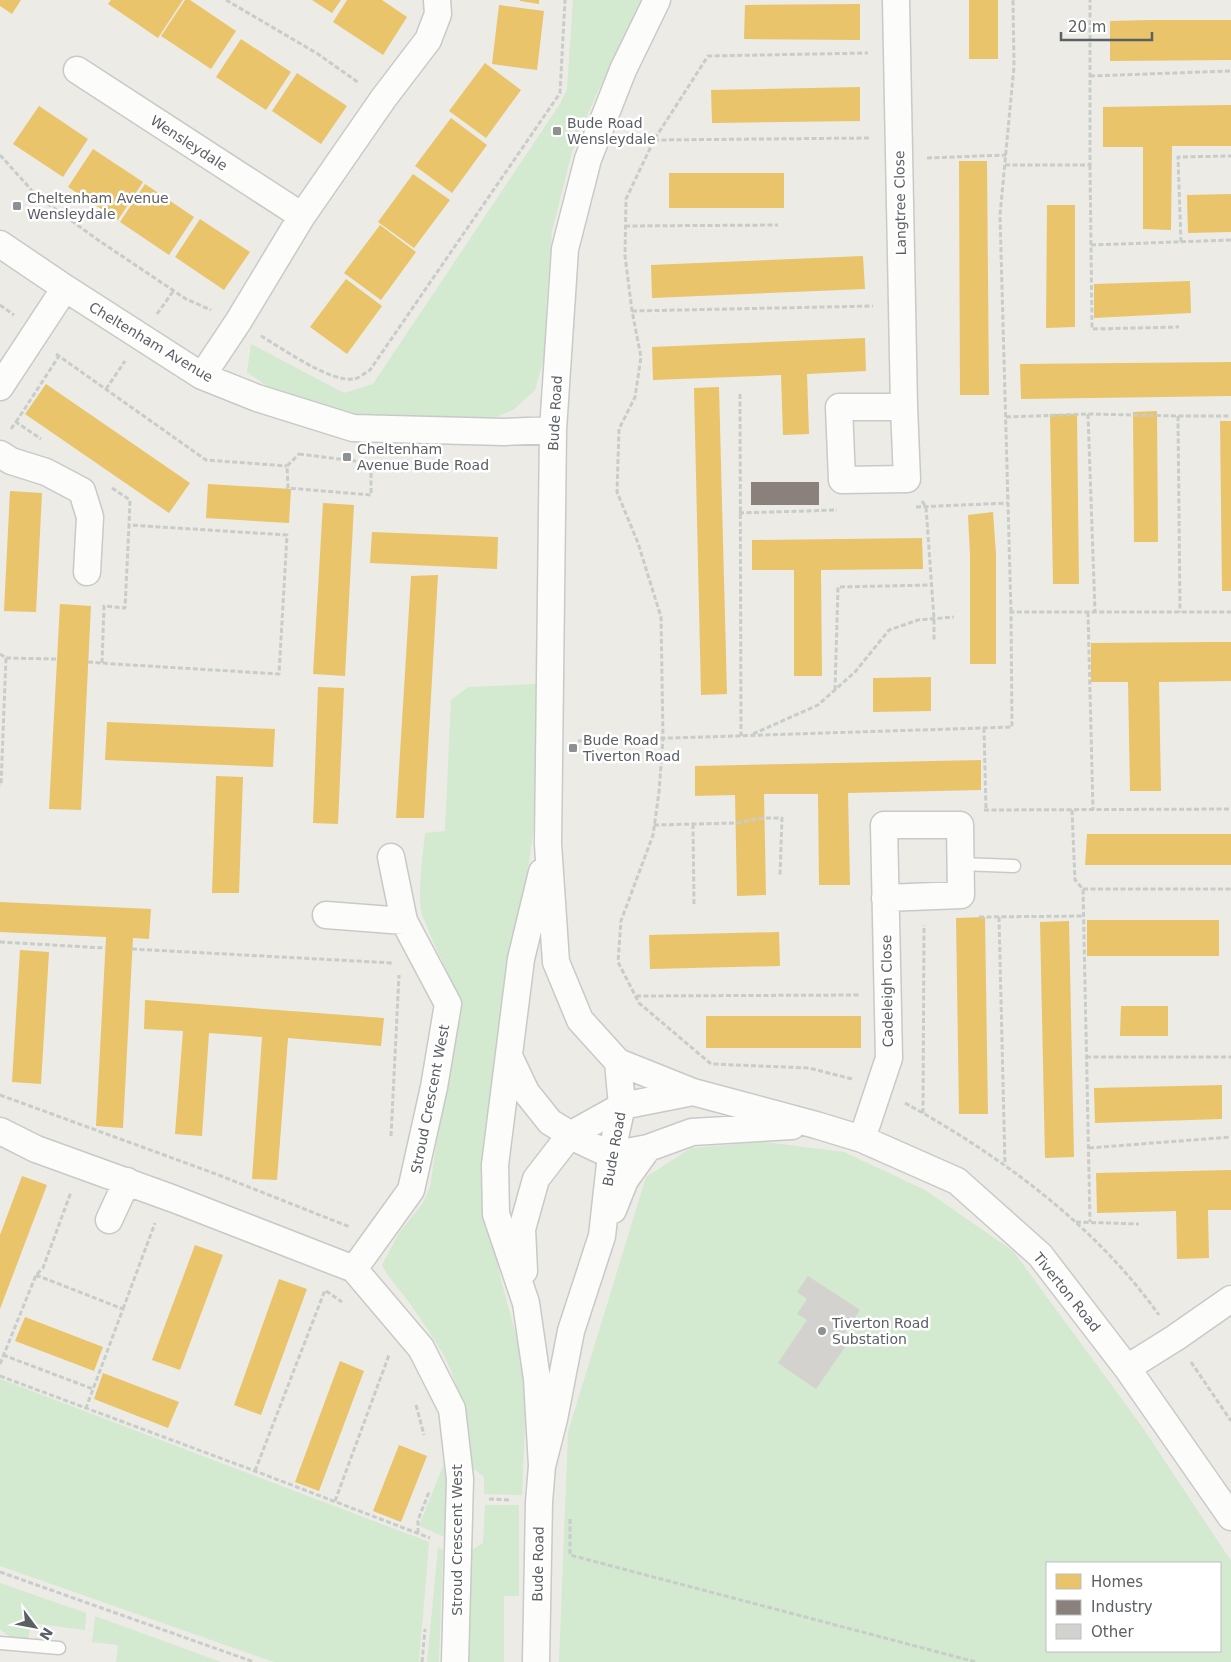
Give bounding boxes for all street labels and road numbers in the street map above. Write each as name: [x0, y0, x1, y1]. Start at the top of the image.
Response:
street label: Wensleydale: [148, 112, 230, 174]
street label: Langtree Close: [891, 150, 909, 256]
street label: Cheltenham Avenue: [86, 299, 216, 385]
street label: Bude Road: [545, 375, 565, 451]
street label: Cadeleigh Close: [878, 935, 896, 1047]
street label: Stroud Crescent West: [408, 1023, 452, 1175]
street label: Bude Road: [600, 1110, 628, 1188]
street label: Tiverton Road: [1030, 1248, 1104, 1335]
street label: Stroud Crescent West: [449, 1464, 465, 1616]
street label: Bude Road: [529, 1526, 547, 1602]

